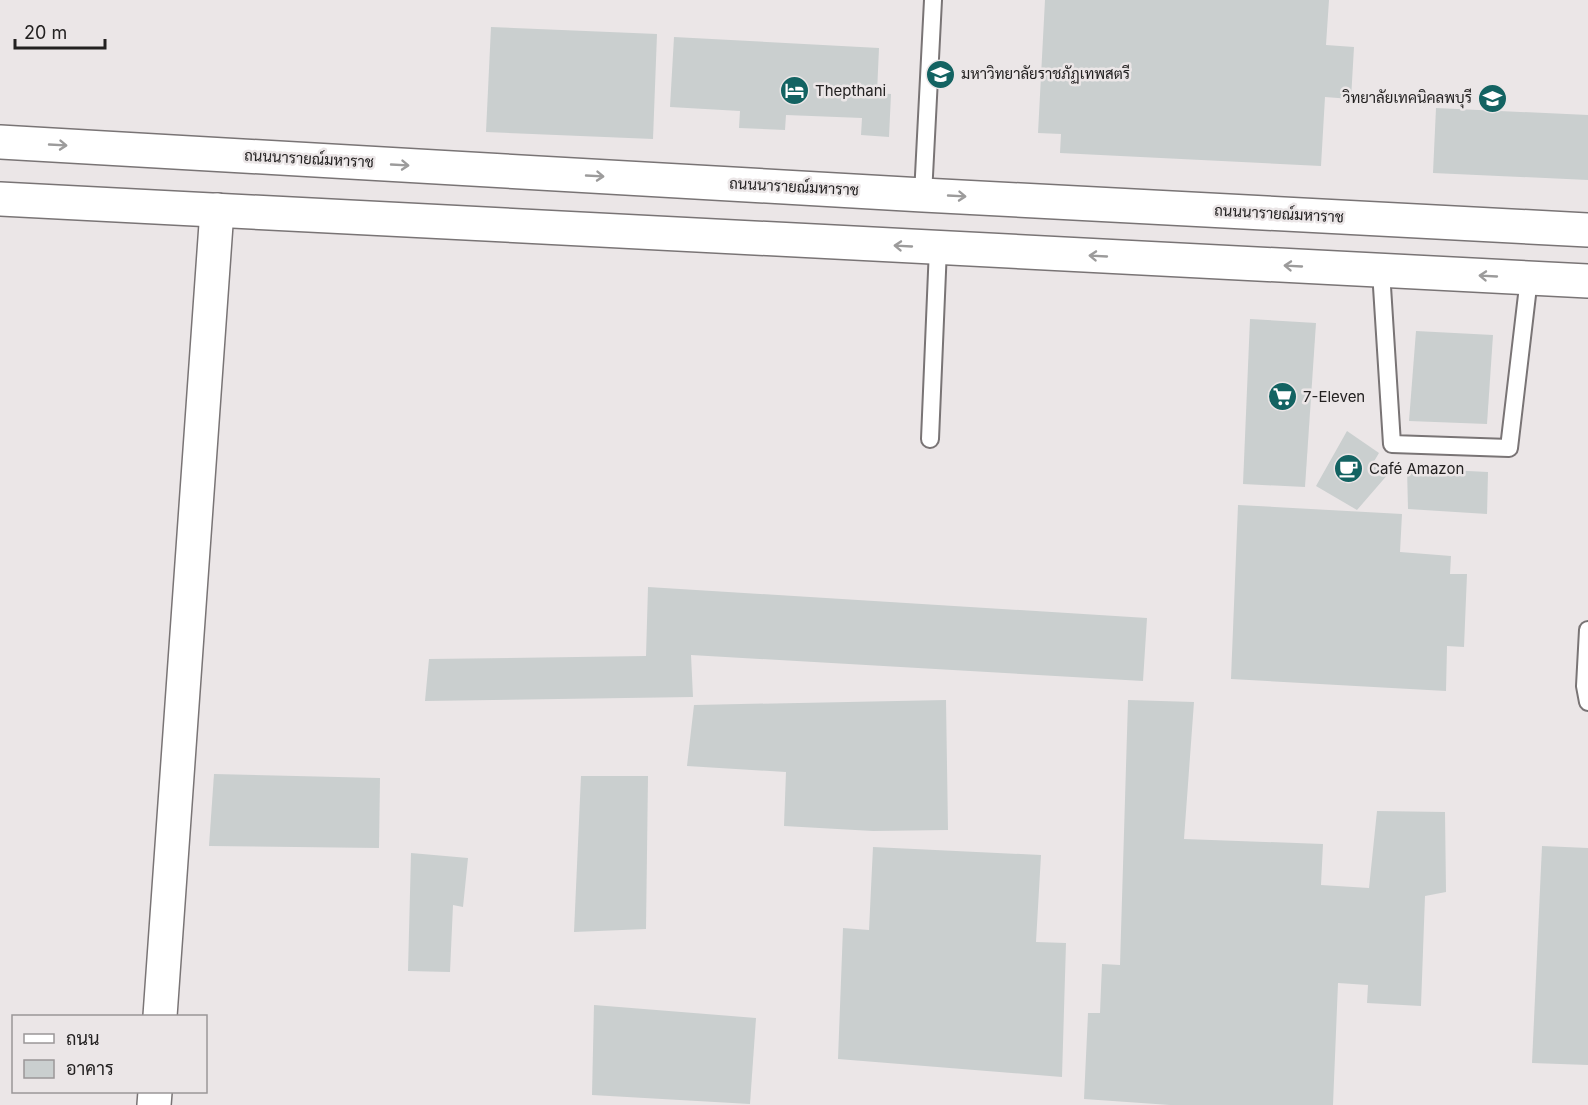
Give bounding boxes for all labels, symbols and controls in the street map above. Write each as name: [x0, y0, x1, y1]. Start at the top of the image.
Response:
scale bar: [15, 12, 105, 50]
text: 20 m: [24, 22, 67, 43]
school or university icon: มหาวิทยาลัยราชภัฏเทพสตรี: [924, 58, 956, 90]
place label: มหาวิทยาลัยราชภัฏเทพสตรี: [961, 64, 1130, 84]
hotel icon: Thepthani: [778, 75, 810, 107]
place label: Thepthani: [815, 81, 886, 100]
school or university icon: วิทยาลัยเทคนิคลพบุรี: [1477, 82, 1509, 114]
place label: วิทยาลัยเทคนิคลพบุรี: [1342, 88, 1472, 109]
one-way arrow: [48, 140, 68, 151]
street label: ถนนนารายณ์มหาราช: [244, 146, 374, 171]
one-way arrow: [389, 159, 409, 170]
one-way arrow: [584, 170, 604, 181]
street label: ถนนนารายณ์มหาราช: [729, 174, 859, 199]
one-way arrow: [946, 191, 966, 202]
street label: ถนนนารายณ์มหาราช: [1214, 201, 1344, 226]
one-way arrow: [894, 240, 914, 251]
one-way arrow: [1089, 250, 1109, 261]
one-way arrow: [1283, 260, 1303, 271]
one-way arrow: [1478, 270, 1498, 281]
supermarket icon: 7-Eleven: [1266, 381, 1298, 413]
place label: 7-Eleven: [1303, 387, 1365, 406]
cafe icon: Café Amazon: [1332, 453, 1364, 485]
place label: Café Amazon: [1369, 459, 1464, 478]
legend: [12, 1015, 207, 1093]
text: ถนน: [66, 1028, 99, 1049]
text: อาคาร: [66, 1058, 114, 1079]

